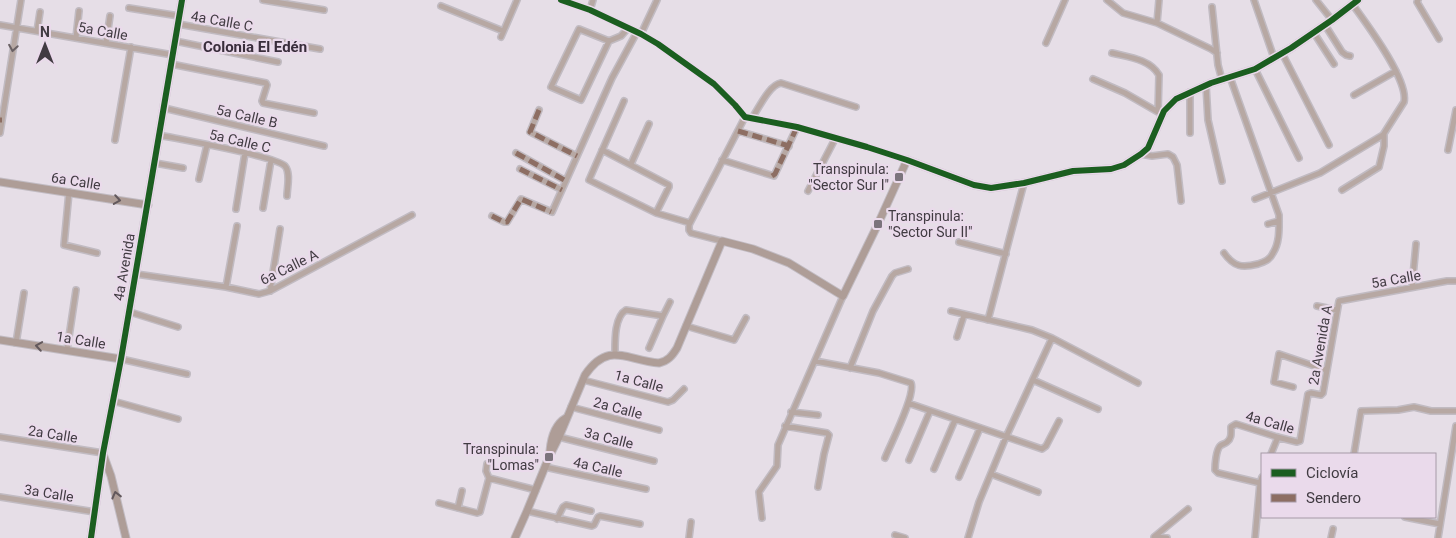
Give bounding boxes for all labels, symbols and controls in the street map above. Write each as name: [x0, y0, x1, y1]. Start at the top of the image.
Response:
street label: 4a Calle C: [190, 8, 254, 34]
street label: 5a Calle: [77, 19, 129, 43]
north arrow: [20, 20, 70, 70]
text: N: [40, 24, 50, 40]
district label: Colonia El Edén: [203, 38, 307, 56]
one-way arrow: [9, 44, 19, 52]
street label: 5a Calle B: [215, 101, 279, 131]
street label: 5a Calle C: [208, 126, 272, 156]
place label: Transpinula: "Sector Sur I": [808, 161, 889, 193]
street label: 6a Calle: [50, 169, 102, 193]
marker: Transpinula: "Sector Sur I": [893, 171, 905, 183]
one-way arrow: [114, 194, 122, 205]
place label: Transpinula: "Sector Sur II": [888, 208, 973, 240]
marker: Transpinula: "Sector Sur II": [872, 218, 884, 230]
street label: 4a Avenida: [110, 232, 138, 302]
street label: 6a Calle A: [257, 246, 321, 288]
street label: 5a Calle: [1370, 267, 1422, 291]
street label: 2a Avenida A: [1305, 304, 1335, 386]
street label: 1a Calle: [55, 328, 107, 352]
one-way arrow: [34, 341, 42, 352]
street label: 1a Calle: [613, 367, 665, 395]
street label: 2a Calle: [592, 394, 644, 422]
street label: 4a Calle: [1244, 407, 1296, 437]
street label: 2a Calle: [27, 422, 79, 446]
street label: 3a Calle: [583, 424, 635, 452]
place label: Transpinula: "Lomas": [463, 441, 539, 473]
marker: Transpinula: "Lomas": [543, 451, 555, 463]
legend: [1261, 453, 1436, 518]
street label: 4a Calle: [572, 454, 624, 480]
text: Ciclovía: [1306, 464, 1359, 482]
street label: 3a Calle: [23, 481, 75, 505]
text: Sendero: [1306, 489, 1361, 507]
one-way arrow: [111, 490, 122, 499]

